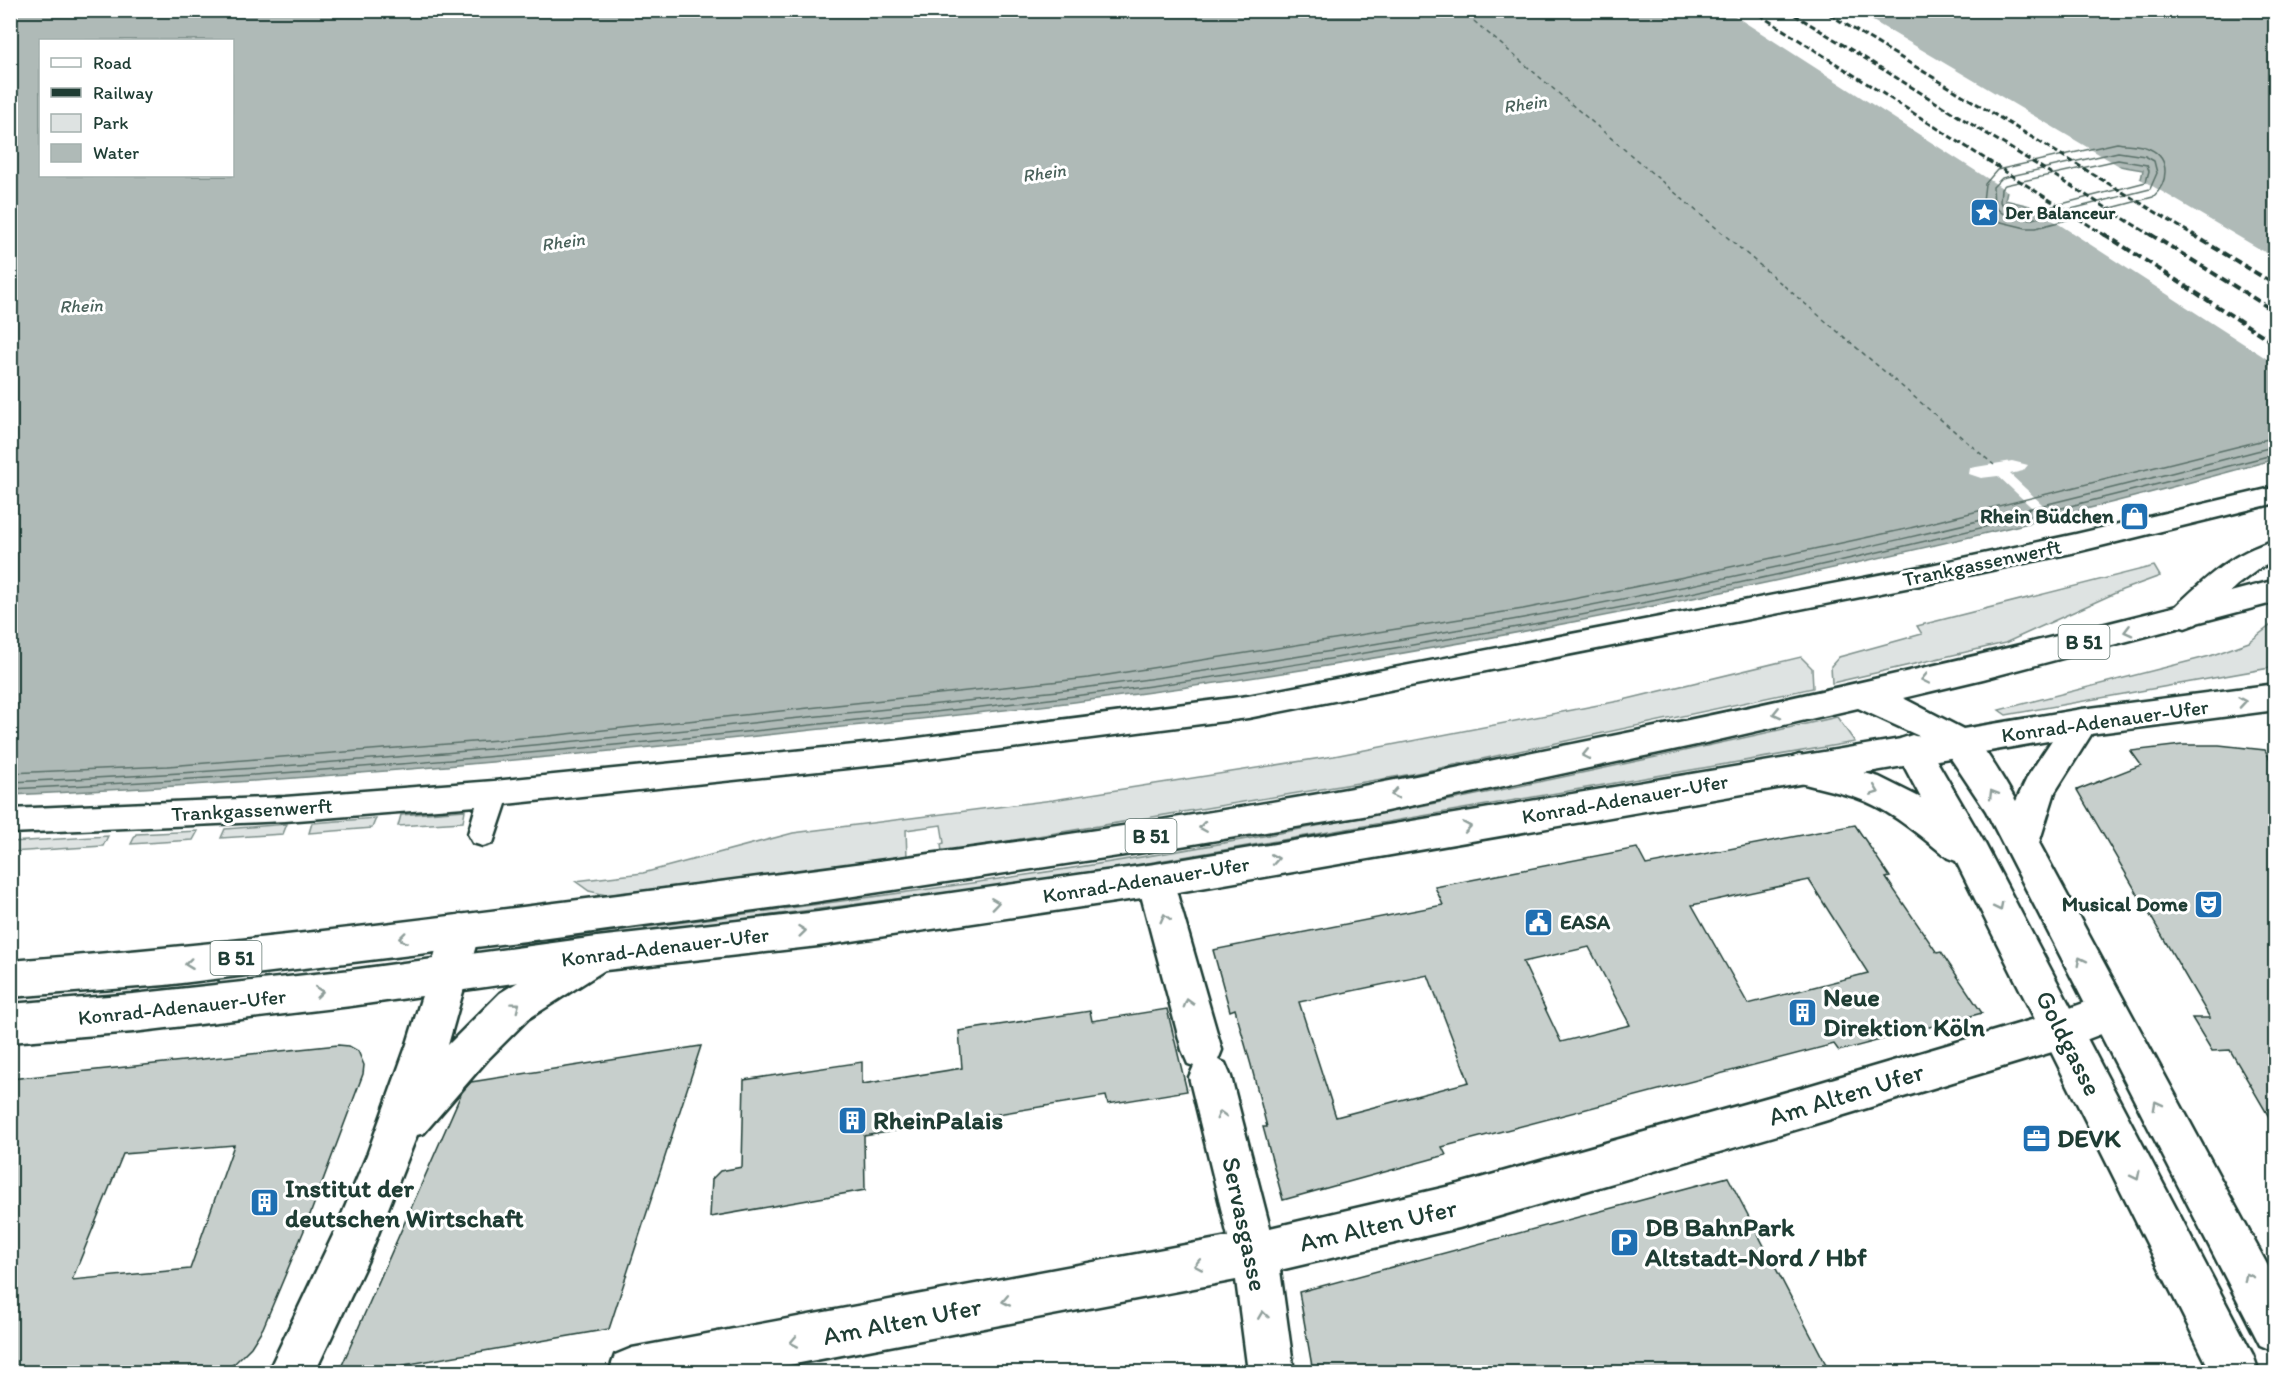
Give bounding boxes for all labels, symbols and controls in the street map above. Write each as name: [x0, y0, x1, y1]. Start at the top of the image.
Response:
legend: [39, 39, 234, 177]
text: Road: [93, 52, 132, 74]
text: Railway: [93, 82, 154, 104]
water label: Rhein: [1502, 90, 1548, 118]
text: Park: [93, 112, 128, 134]
text: Water: [93, 142, 139, 164]
water label: Rhein: [1021, 159, 1067, 187]
place icon: Der Balanceur: [1968, 197, 2000, 229]
place label: Der Balanceur: [2005, 202, 2116, 224]
water label: Rhein: [540, 228, 586, 256]
water label: Rhein: [59, 294, 103, 318]
shop icon: Rhein Büdchen: [2119, 500, 2151, 532]
place label: Rhein Büdchen: [1980, 503, 2114, 528]
street label: Trankgassenwerft: [1900, 533, 2064, 592]
one-way arrow: [2123, 623, 2133, 636]
road number: B 51: [2058, 625, 2110, 659]
one-way arrow: [1921, 672, 1931, 685]
street label: Konrad-Adenauer-Ufer: [2000, 694, 2210, 747]
one-way arrow: [2237, 696, 2247, 709]
one-way arrow: [1772, 706, 1782, 719]
one-way arrow: [1582, 748, 1592, 761]
street label: Konrad-Adenauer-Ufer: [1520, 768, 1730, 829]
one-way arrow: [1869, 784, 1880, 796]
one-way arrow: [1391, 787, 1401, 800]
one-way arrow: [1989, 790, 2001, 800]
street label: Trankgassenwerft: [171, 793, 333, 826]
road number: B 51: [1126, 819, 1176, 853]
one-way arrow: [1199, 820, 1209, 833]
one-way arrow: [1462, 821, 1472, 833]
street label: Konrad-Adenauer-Ufer: [1041, 851, 1251, 908]
one-way arrow: [1270, 854, 1279, 866]
theatre icon: Musical Dome: [2193, 888, 2225, 920]
place label: Musical Dome: [2062, 891, 2188, 916]
one-way arrow: [990, 898, 999, 910]
one-way arrow: [1992, 900, 2003, 911]
public building icon: EASA: [1523, 906, 1555, 938]
place label: EASA: [1560, 909, 1611, 934]
one-way arrow: [1159, 913, 1172, 923]
street label: Konrad-Adenauer-Ufer: [560, 921, 770, 972]
one-way arrow: [797, 925, 806, 938]
one-way arrow: [398, 931, 408, 944]
road number: B 51: [210, 941, 262, 975]
one-way arrow: [184, 957, 193, 970]
one-way arrow: [2077, 957, 2088, 967]
place label: Neue Direktion Köln: [1823, 981, 1985, 1043]
street label: Konrad-Adenauer-Ufer: [77, 983, 287, 1030]
street label: Goldgasse: [2029, 985, 2109, 1101]
one-way arrow: [315, 986, 324, 999]
building icon: Neue Direktion Köln: [1786, 996, 1818, 1028]
one-way arrow: [1183, 998, 1195, 1009]
one-way arrow: [510, 1002, 521, 1013]
street label: Am Alten Ufer: [1764, 1055, 1928, 1133]
one-way arrow: [2153, 1101, 2164, 1111]
building icon: RheinPalais: [836, 1104, 868, 1136]
place label: RheinPalais: [873, 1104, 1003, 1136]
one-way arrow: [1215, 1110, 1228, 1120]
office icon: DEVK: [2020, 1122, 2052, 1154]
place label: DEVK: [2057, 1122, 2121, 1154]
street label: Servasgasse: [1215, 1154, 1275, 1294]
one-way arrow: [2129, 1169, 2141, 1180]
place label: Institut der deutschen Wirtschaft: [285, 1172, 524, 1234]
building icon: Institut der deutschen Wirtschaft: [248, 1187, 280, 1219]
street label: Am Alten Ufer: [1296, 1191, 1461, 1259]
place label: DB BahnPark Altstadt-Nord / Hbf: [1644, 1211, 1867, 1273]
parking icon: DB BahnPark Altstadt-Nord / Hbf: [1608, 1226, 1640, 1258]
one-way arrow: [1193, 1258, 1203, 1271]
one-way arrow: [2244, 1273, 2255, 1283]
street label: Am Alten Ufer: [820, 1290, 985, 1352]
one-way arrow: [1002, 1294, 1012, 1307]
one-way arrow: [1258, 1310, 1270, 1319]
one-way arrow: [789, 1335, 799, 1348]

